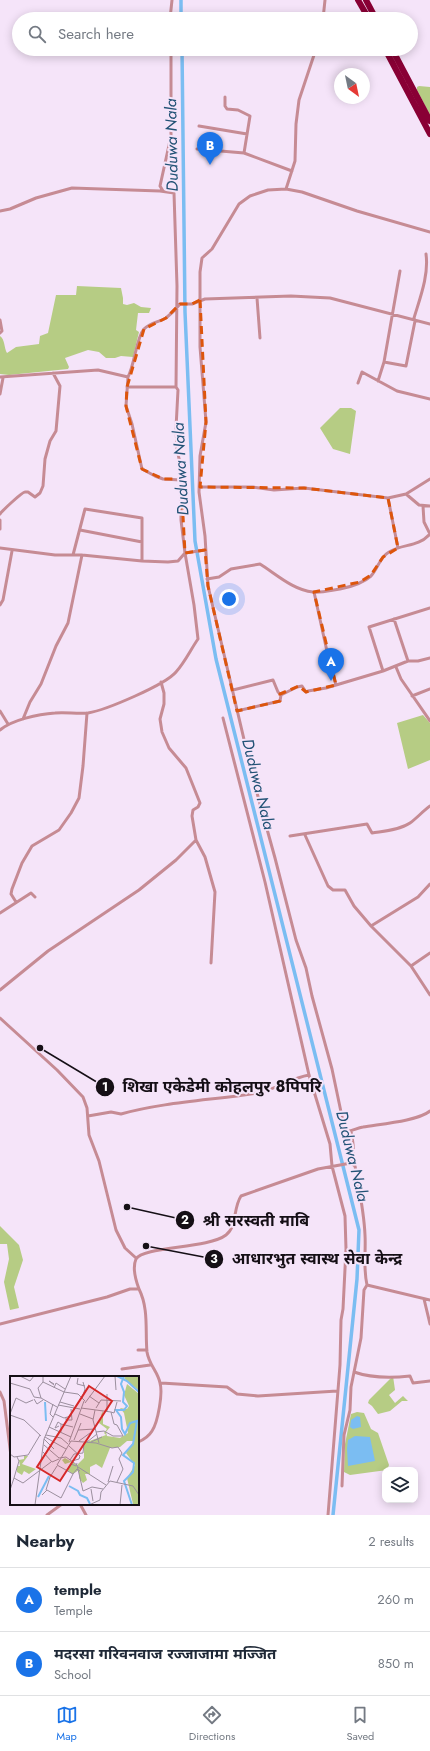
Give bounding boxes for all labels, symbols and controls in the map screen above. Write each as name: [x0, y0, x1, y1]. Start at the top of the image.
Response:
search box: [12, 12, 418, 56]
icon: search: [26, 23, 48, 45]
text: Search here: [58, 23, 134, 45]
north arrow: [334, 68, 370, 104]
water label: Duduwa Nala: [159, 98, 184, 192]
pin: B: [197, 132, 223, 165]
water label: Duduwa Nala: [167, 422, 194, 516]
your location: [219, 589, 239, 609]
pin: A: [318, 648, 344, 681]
water label: Duduwa Nala: [236, 736, 281, 832]
callout: शिखा एकेडेमी कोहलपुर 8पिपरि: [95, 1073, 330, 1101]
text: शिखा एकेडेमी कोहलपुर 8पिपरि: [122, 1075, 323, 1098]
text: 1: [102, 1078, 108, 1096]
water label: Duduwa Nala: [330, 1108, 375, 1204]
callout: श्री सरस्वती माबि: [175, 1206, 318, 1234]
text: श्री सरस्वती माबि: [203, 1209, 310, 1232]
text: 2: [181, 1211, 189, 1229]
callout: आधारभुत स्वास्थ सेवा केन्द्र: [204, 1245, 410, 1273]
text: आधारभुत स्वास्थ सेवा केन्द्र: [232, 1247, 403, 1270]
text: 3: [210, 1250, 218, 1268]
inset map: [10, 1376, 139, 1505]
map controls: [382, 1467, 418, 1503]
button: layers: [382, 1467, 418, 1503]
text: Nearby: [16, 1529, 74, 1553]
text: 2 results: [368, 1532, 414, 1551]
text: temple: [54, 1579, 102, 1601]
text: A: [24, 1590, 34, 1609]
text: 260 m: [377, 1590, 414, 1609]
text: Temple: [54, 1601, 93, 1620]
text: मदरसा गरिवनवाज रज्जाजामा मज्जित: [54, 1643, 276, 1665]
text: B: [25, 1654, 33, 1673]
text: 850 m: [378, 1654, 414, 1673]
text: School: [54, 1665, 91, 1684]
tab: Map: [56, 1704, 78, 1744]
tab: Directions: [189, 1704, 235, 1744]
tab: Saved: [347, 1704, 374, 1744]

